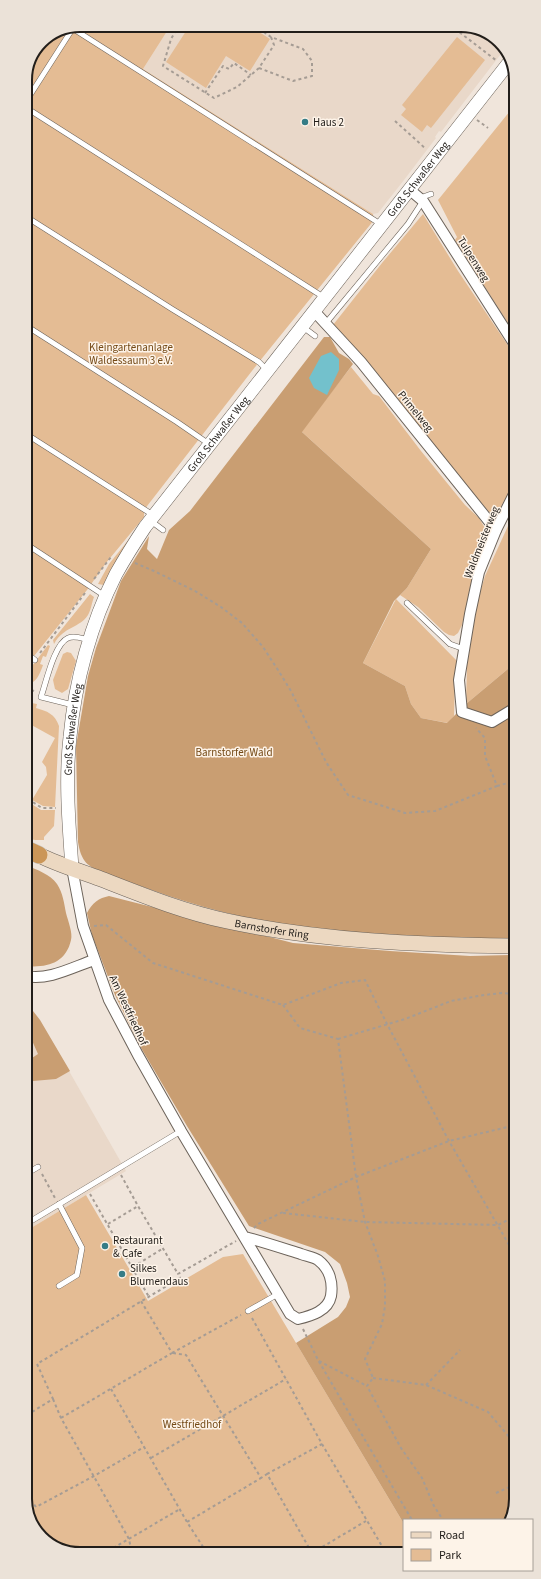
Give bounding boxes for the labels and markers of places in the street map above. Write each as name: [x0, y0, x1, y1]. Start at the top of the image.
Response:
place label: Haus 2: [313, 115, 344, 130]
marker: Haus 2: [300, 117, 310, 127]
place label: Restaurant & Cafe: [113, 1233, 163, 1261]
marker: Restaurant & Cafe: [100, 1241, 110, 1251]
place label: Silkes Blumendaus: [130, 1261, 188, 1289]
marker: Silkes Blumendaus: [117, 1269, 127, 1279]

